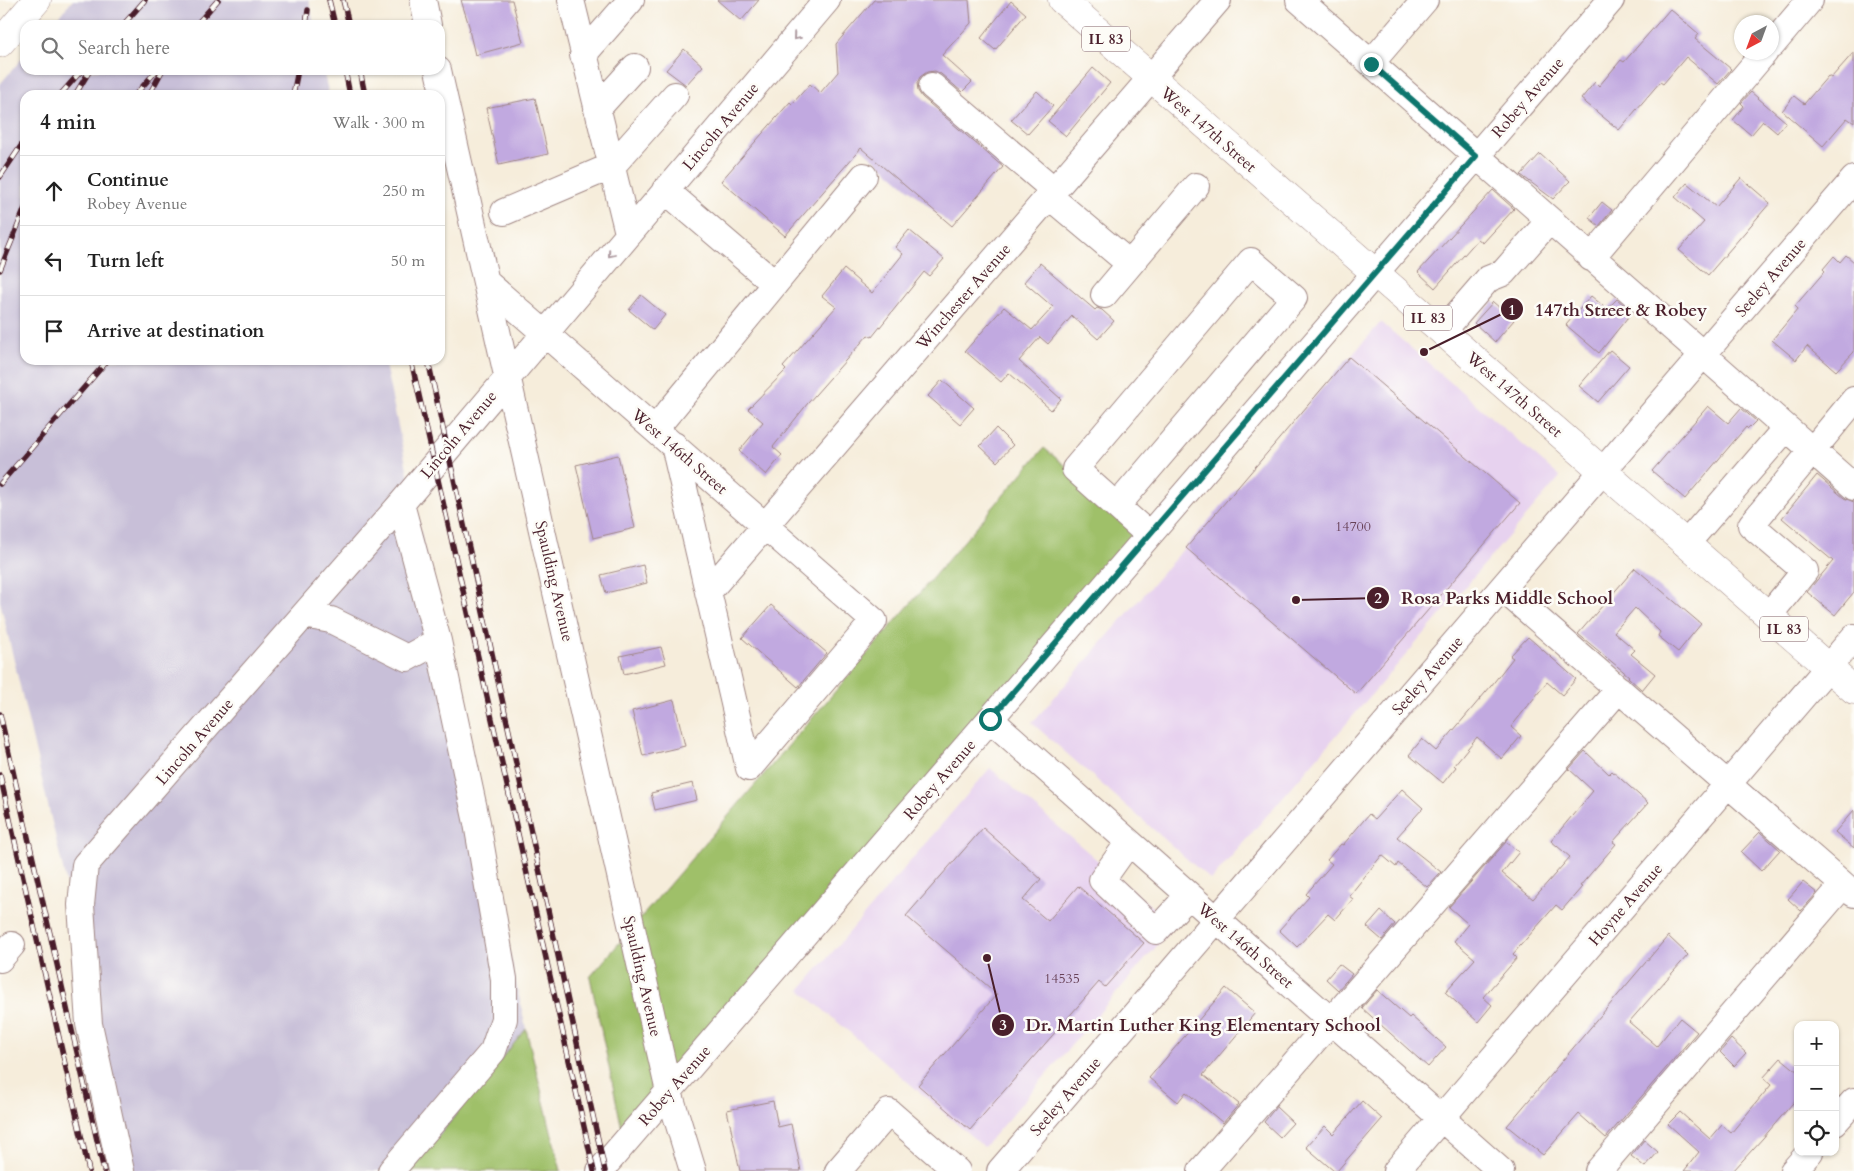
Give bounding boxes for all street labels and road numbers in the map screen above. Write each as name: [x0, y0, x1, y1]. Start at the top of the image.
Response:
road number: IL 83: [1082, 26, 1130, 52]
street label: Robey Avenue: [1487, 53, 1569, 143]
street label: Lincoln Avenue: [677, 78, 764, 175]
street label: West 147th Street: [1155, 81, 1261, 178]
street label: Seeley Avenue: [1730, 233, 1811, 322]
street label: Winchester Avenue: [911, 239, 1016, 355]
road number: IL 83: [1404, 306, 1452, 330]
street label: West 147th Street: [1461, 346, 1567, 443]
street label: Lincoln Avenue: [415, 386, 502, 483]
street label: West 146th Street: [626, 403, 732, 500]
street label: Spaulding Avenue: [529, 519, 579, 644]
road number: IL 83: [1760, 616, 1808, 642]
street label: Seeley Avenue: [1387, 631, 1468, 720]
street label: Lincoln Avenue: [151, 693, 239, 790]
street label: Robey Avenue: [899, 735, 981, 825]
street label: Hoyne Avenue: [1584, 859, 1668, 951]
street label: West 146th Street: [1192, 897, 1298, 994]
street label: Spaulding Avenue: [617, 914, 667, 1039]
street label: Robey Avenue: [634, 1041, 716, 1131]
street label: Seeley Avenue: [1025, 1052, 1106, 1141]

